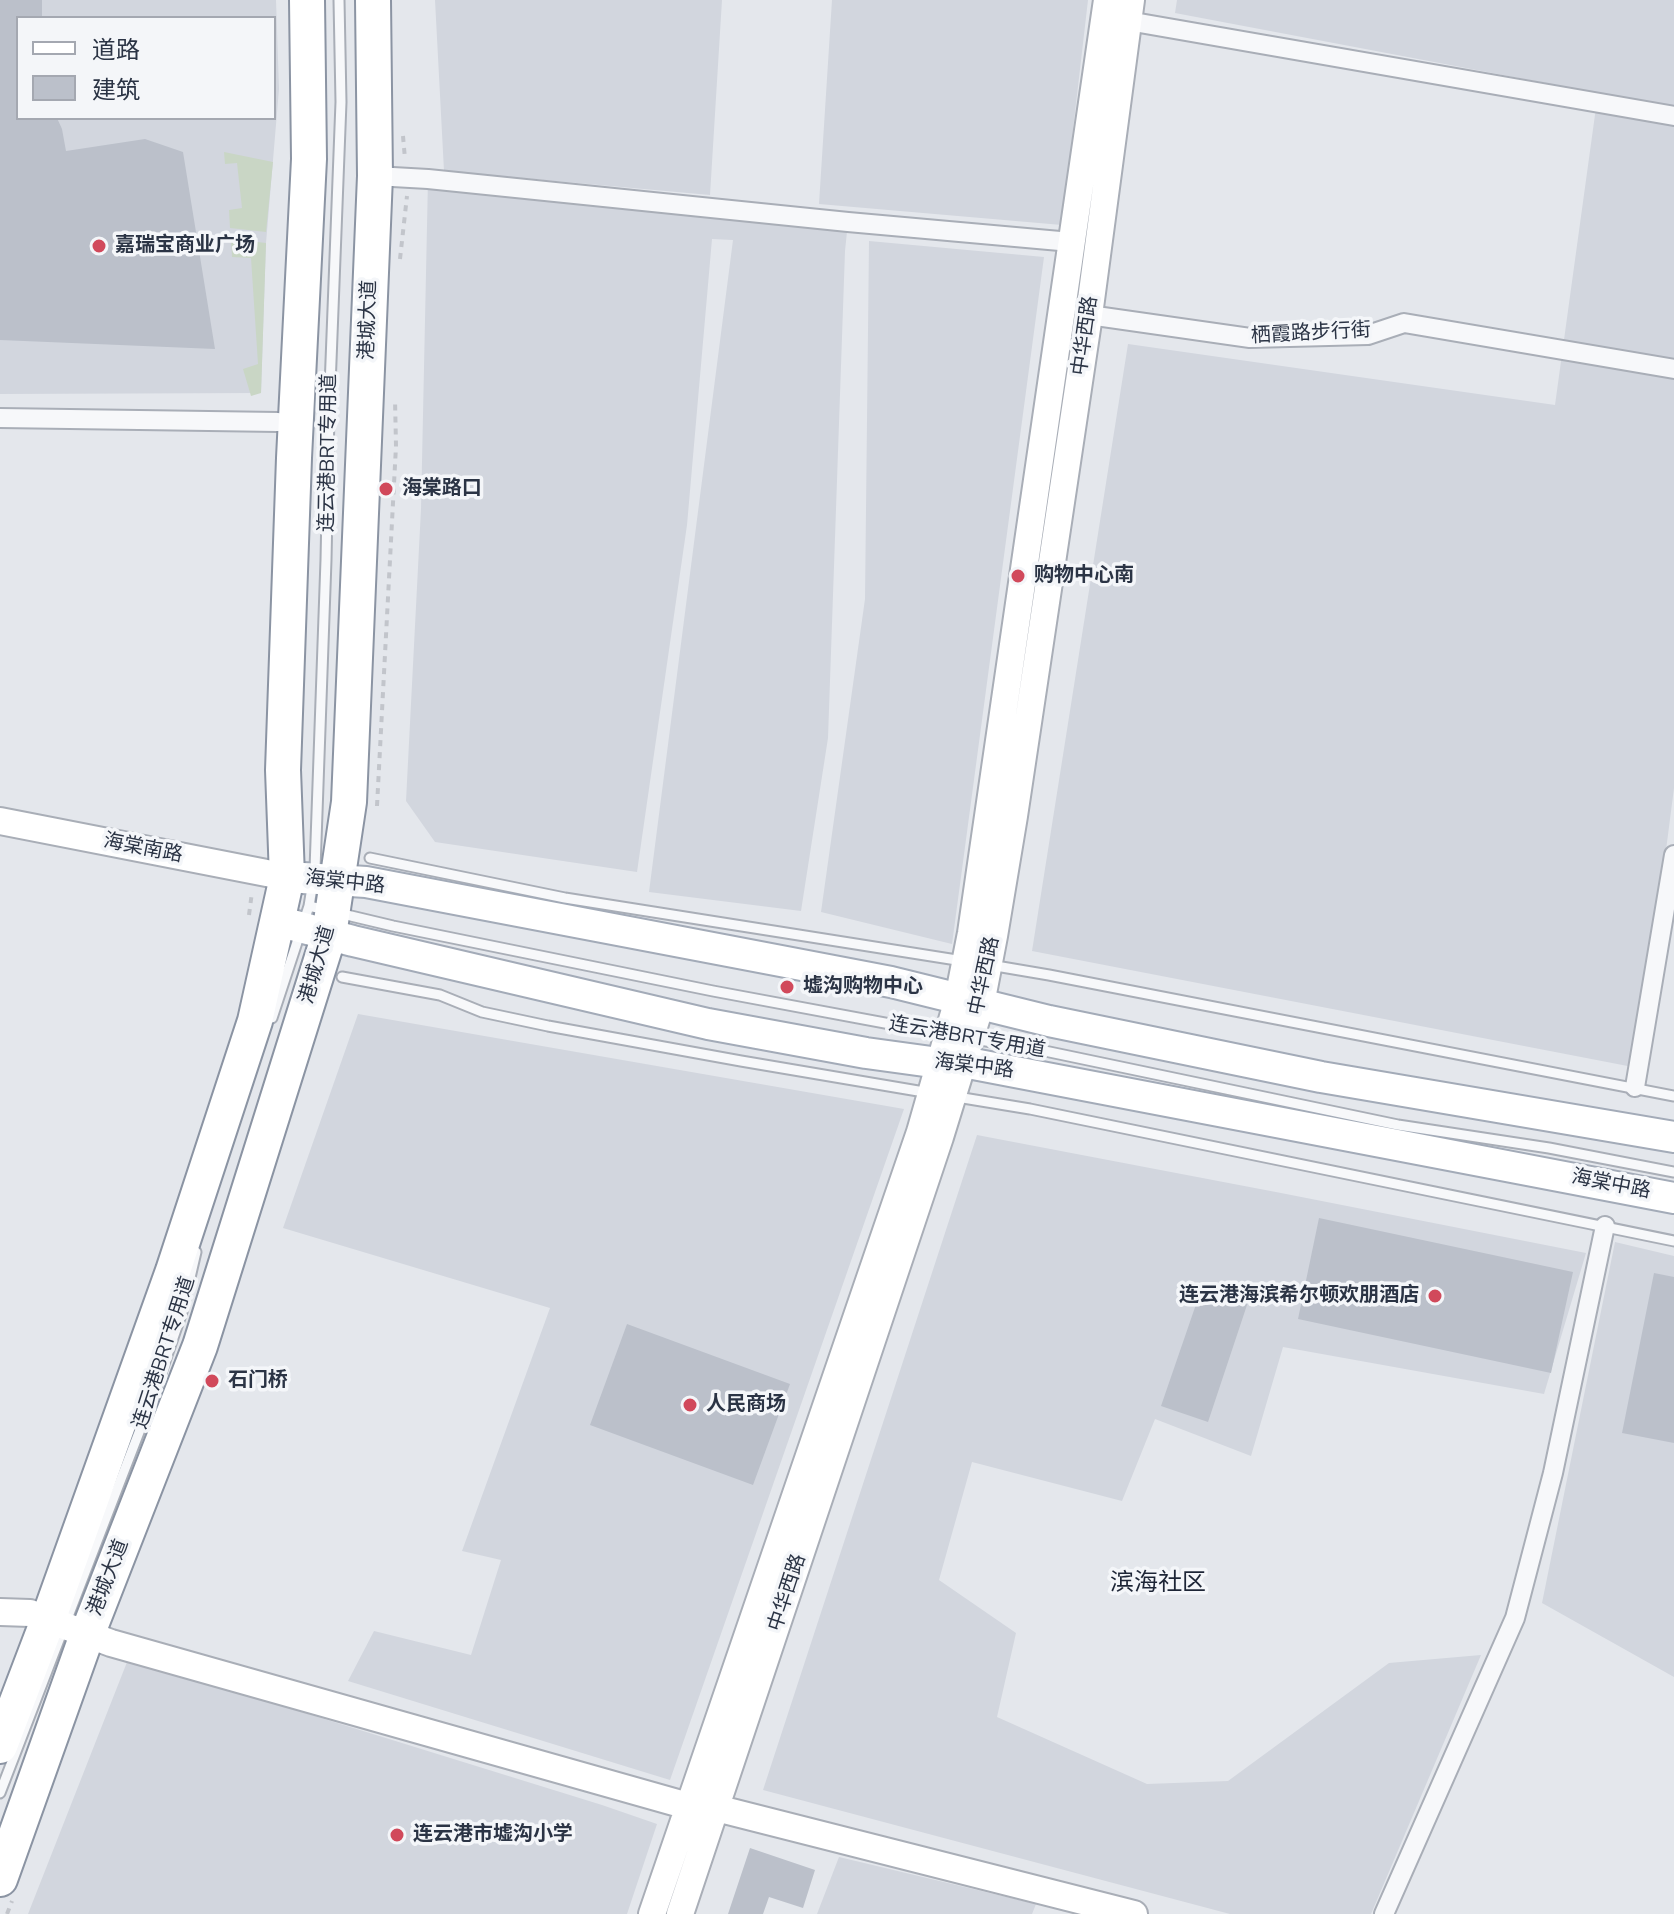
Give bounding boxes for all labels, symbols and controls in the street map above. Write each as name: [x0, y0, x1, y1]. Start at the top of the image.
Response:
legend: [16, 16, 276, 120]
text: 道路: [92, 34, 140, 66]
text: 建筑: [92, 74, 140, 106]
place label: 嘉瑞宝商业广场: [115, 234, 255, 258]
marker: 嘉瑞宝商业广场: [90, 237, 108, 255]
street label: 港城大道: [356, 280, 382, 360]
street label: 中华西路: [1069, 295, 1103, 377]
street label: 栖霞路步行街: [1250, 319, 1372, 349]
street label: 连云港BRT专用道: [316, 374, 342, 532]
place label: 海棠路口: [402, 477, 482, 501]
marker: 海棠路口: [377, 480, 395, 498]
place label: 购物中心南: [1034, 564, 1134, 588]
marker: 购物中心南: [1009, 567, 1027, 585]
street label: 海棠南路: [101, 830, 185, 868]
street label: 海棠中路: [304, 867, 386, 899]
street label: 港城大道: [295, 923, 341, 1007]
street label: 中华西路: [965, 934, 1005, 1018]
place label: 墟沟购物中心: [803, 975, 923, 999]
marker: 墟沟购物中心: [778, 978, 796, 996]
street label: 连云港BRT专用道: [887, 1012, 1047, 1064]
street label: 海棠中路: [933, 1050, 1015, 1084]
street label: 海棠中路: [1569, 1166, 1653, 1204]
street label: 连云港BRT专用道: [129, 1274, 201, 1432]
place label: 连云港海滨希尔顿欢朋酒店: [1179, 1284, 1419, 1308]
marker: 连云港海滨希尔顿欢朋酒店: [1426, 1287, 1444, 1305]
place label: 石门桥: [228, 1369, 288, 1393]
marker: 石门桥: [203, 1372, 221, 1390]
place label: 人民商场: [706, 1393, 786, 1417]
marker: 人民商场: [681, 1396, 699, 1414]
street label: 港城大道: [83, 1536, 135, 1620]
street label: 中华西路: [764, 1551, 812, 1635]
district label: 滨海社区: [1110, 1570, 1206, 1598]
place label: 连云港市墟沟小学: [413, 1823, 573, 1847]
marker: 连云港市墟沟小学: [388, 1826, 406, 1844]

